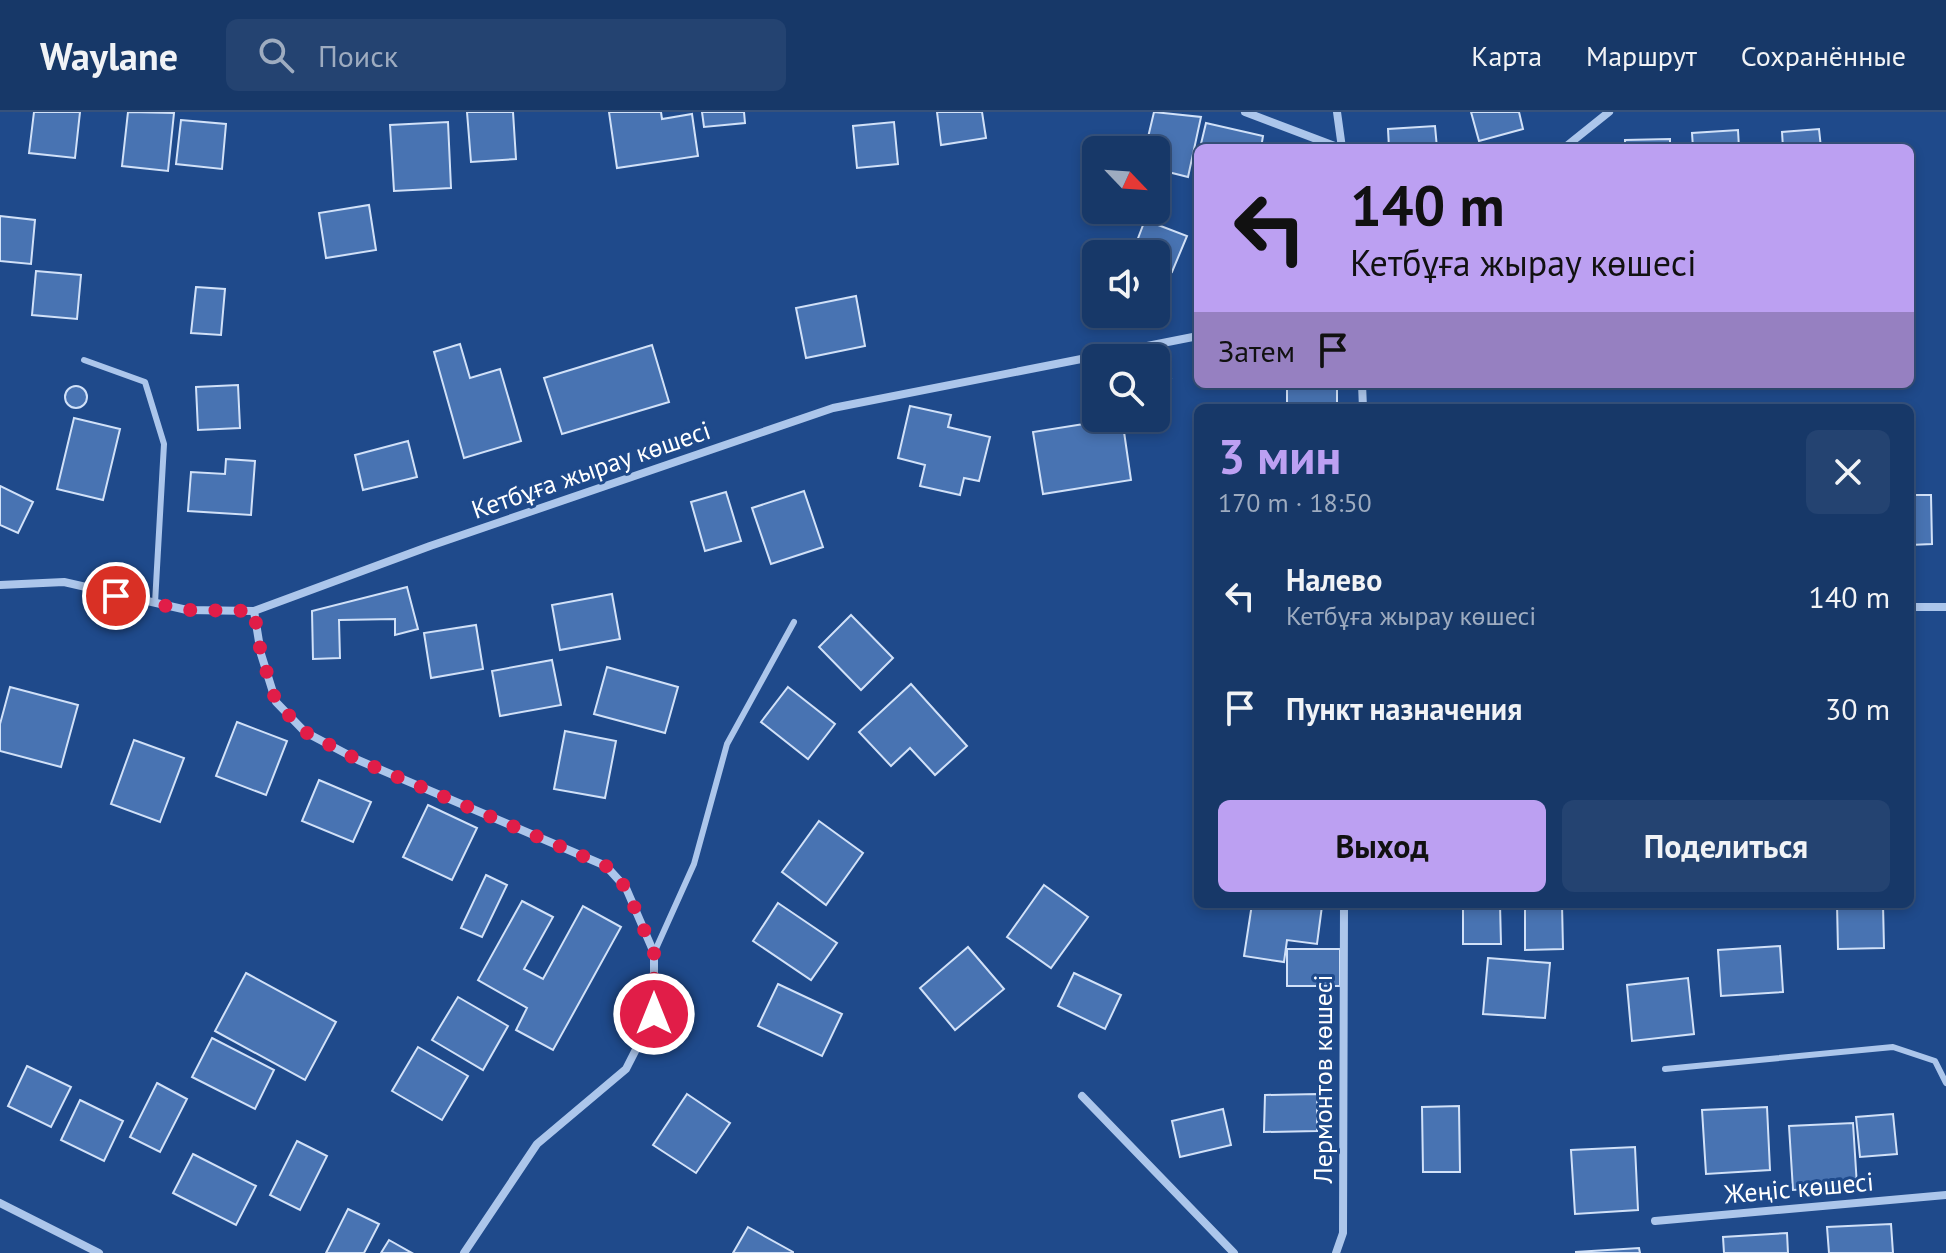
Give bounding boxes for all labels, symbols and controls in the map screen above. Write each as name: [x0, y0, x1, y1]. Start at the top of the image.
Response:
search box: [226, 19, 786, 91]
text: Waylane: [40, 31, 178, 80]
icon: search: [254, 33, 298, 77]
text: Поиск: [318, 36, 398, 75]
text: Карта: [1471, 37, 1542, 74]
text: Маршрут: [1586, 37, 1697, 74]
text: Сохранённые: [1741, 37, 1906, 74]
north arrow: [1082, 136, 1170, 224]
map controls: [1082, 136, 1170, 432]
text: 140 m: [1350, 169, 1505, 241]
icon: left: [1218, 176, 1322, 280]
text: Кетбұға жырау көшесі: [1350, 239, 1697, 286]
button: sound: [1082, 240, 1170, 328]
icon: arrive: [1311, 328, 1355, 372]
text: Затем: [1218, 331, 1295, 370]
button: search: [1082, 344, 1170, 432]
street label: Кетбұға жырау көшесі: [467, 413, 715, 526]
text: 3 мин: [1218, 425, 1341, 487]
button: close: [1806, 430, 1890, 514]
text: 170 m · 18:50: [1218, 486, 1372, 519]
text: Налево: [1286, 560, 1382, 599]
pin: [82, 562, 150, 630]
icon: arrive: [94, 574, 138, 618]
icon: left: [1218, 574, 1262, 618]
text: 140 m: [1809, 577, 1890, 616]
text: Кетбұға жырау көшесі: [1286, 599, 1536, 632]
icon: arrive: [1218, 686, 1262, 730]
text: Пункт назначения: [1286, 689, 1522, 728]
text: 30 m: [1825, 689, 1890, 728]
button: Выход: [1218, 800, 1546, 892]
button: Поделиться: [1562, 800, 1890, 892]
position arrow: [612, 972, 696, 1056]
street label: Лермонтов көшесі: [1306, 975, 1339, 1184]
street label: Жеңіс көшесі: [1722, 1165, 1875, 1211]

